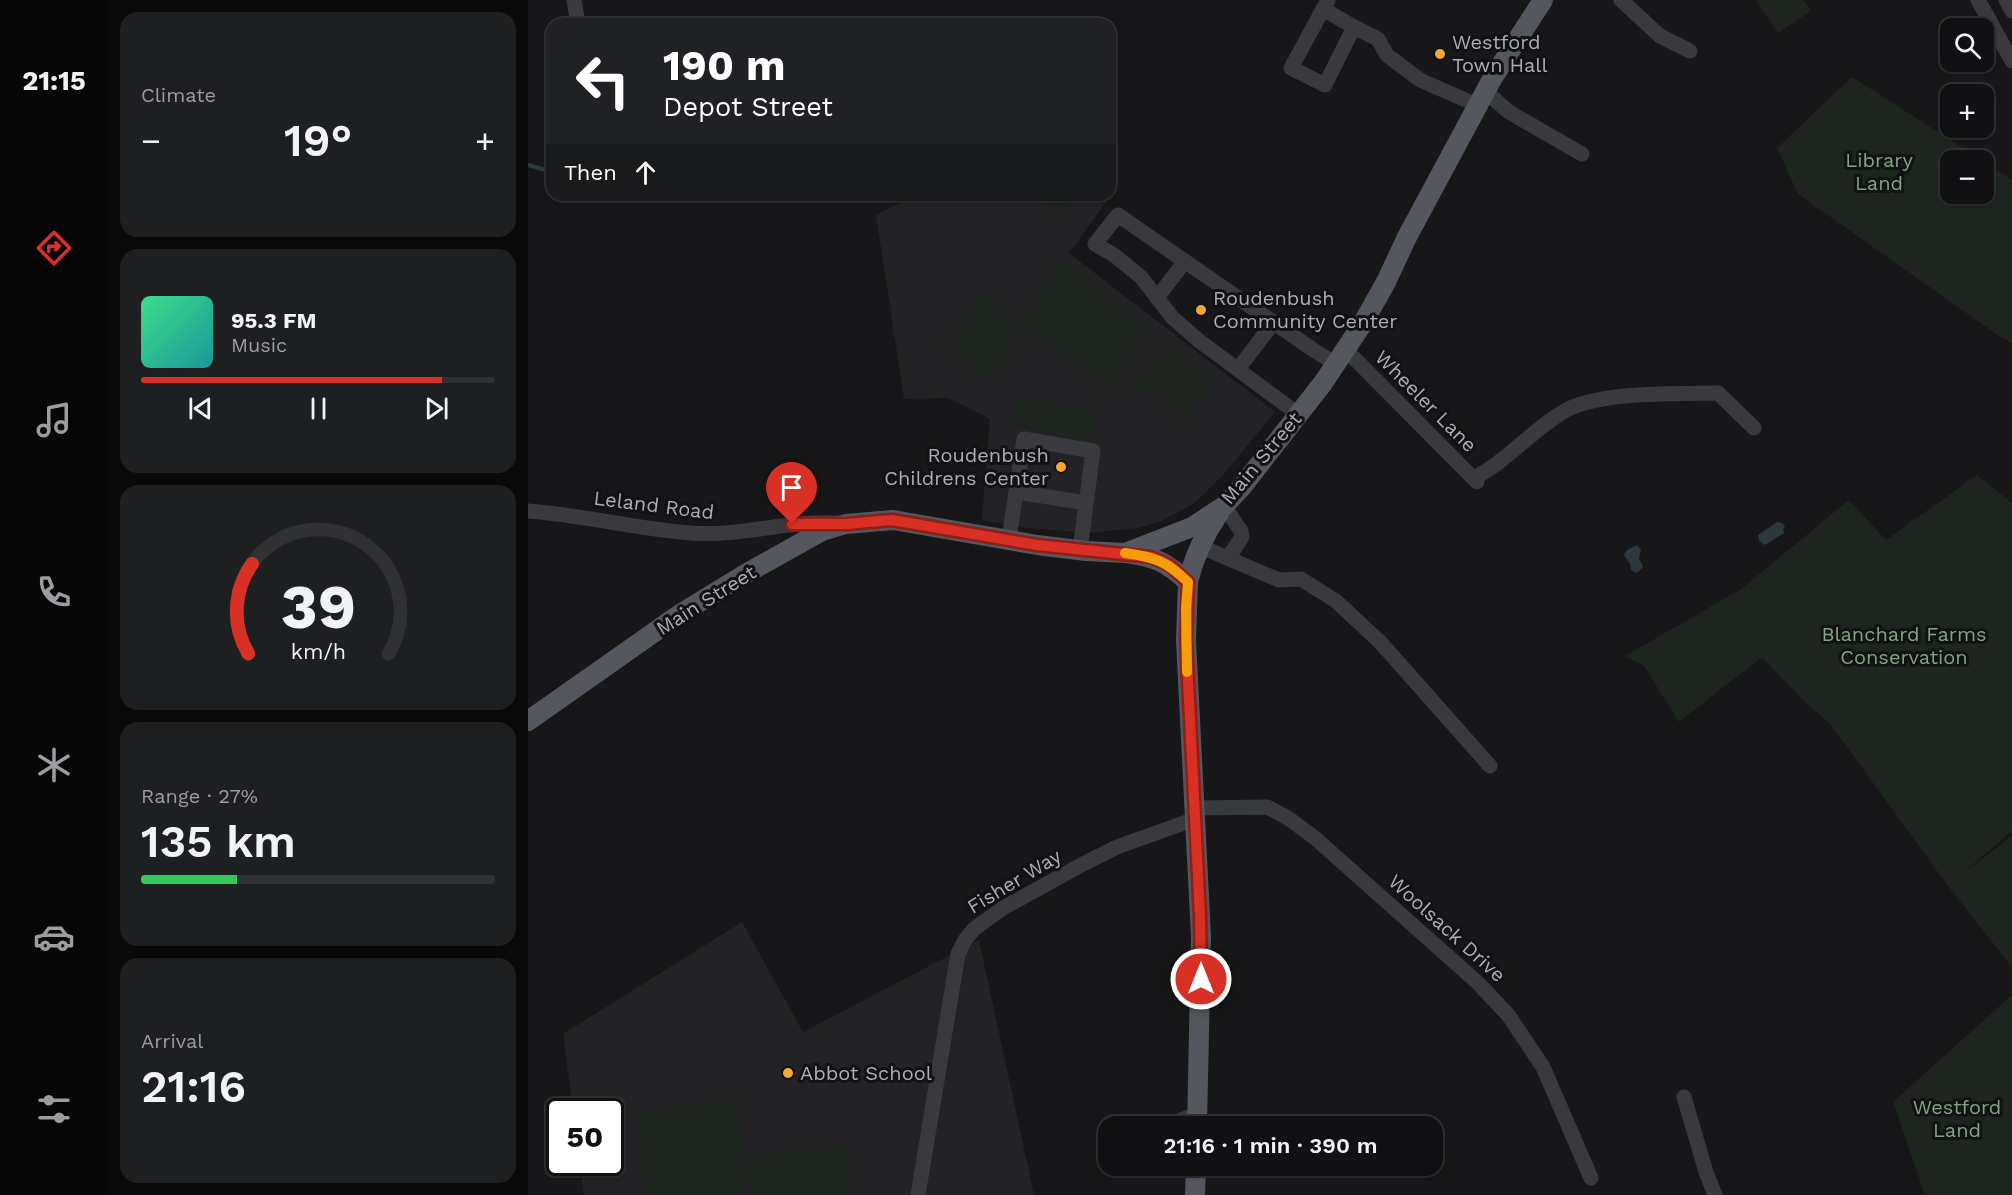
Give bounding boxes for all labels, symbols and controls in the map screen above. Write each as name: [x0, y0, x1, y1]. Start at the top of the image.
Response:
map controls: [1940, 18, 1994, 204]
button: search: [1940, 18, 1994, 72]
place label: Westford Town Hall: [1452, 30, 1548, 77]
text: 190 m: [663, 41, 786, 90]
icon: left: [564, 42, 642, 120]
marker: Westford Town Hall: [1433, 47, 1447, 61]
text: 21:15: [22, 65, 86, 97]
text: Climate: [141, 83, 216, 107]
button: +: [1940, 84, 1994, 138]
text: Depot Street: [663, 91, 833, 123]
text: 19°: [284, 114, 352, 167]
text: −: [141, 121, 161, 160]
text: +: [475, 121, 495, 160]
park label: Library Land: [1845, 148, 1913, 195]
button: −: [1940, 150, 1994, 204]
icon: ahead: [629, 156, 662, 189]
text: Then: [564, 160, 617, 185]
icon: directions: [33, 227, 75, 269]
place label: Roudenbush Community Center: [1213, 286, 1397, 333]
marker: Roudenbush Community Center: [1194, 303, 1208, 317]
text: 95.3 FM: [231, 308, 316, 333]
text: Music: [231, 333, 287, 357]
street label: Wheeler Lane: [1370, 345, 1482, 457]
icon: previous: [184, 392, 217, 425]
icon: pause: [302, 392, 335, 425]
icon: next: [420, 392, 453, 425]
icon: music: [33, 399, 75, 441]
street label: Main Street: [1215, 407, 1307, 509]
place label: Roudenbush Childrens Center: [884, 443, 1049, 490]
marker: Roudenbush Childrens Center: [1054, 460, 1068, 474]
pin: [766, 462, 817, 524]
icon: arrive: [775, 471, 808, 504]
street label: Leland Road: [592, 486, 716, 524]
street label: Main Street: [652, 560, 761, 640]
icon: phone: [33, 571, 75, 613]
text: 39: [280, 571, 356, 644]
park label: Blanchard Farms Conservation: [1821, 622, 1987, 669]
text: km/h: [290, 640, 346, 665]
icon: climate: [33, 744, 75, 786]
text: Range · 27%: [141, 784, 258, 808]
text: 135 km: [141, 815, 296, 868]
street label: Fisher Way: [963, 843, 1066, 918]
street label: Woolsack Drive: [1384, 869, 1510, 987]
icon: car: [33, 916, 75, 958]
position arrow: [1169, 947, 1233, 1011]
text: Arrival: [141, 1029, 203, 1053]
text: 21:16: [141, 1060, 246, 1113]
place label: Abbot School: [800, 1061, 932, 1085]
marker: Abbot School: [781, 1066, 795, 1080]
icon: filters: [33, 1088, 75, 1130]
park label: Westford Land: [1913, 1095, 2001, 1142]
speed limit sign: 50: [546, 1098, 624, 1176]
text: 21:16 · 1 min · 390 m: [1164, 1133, 1377, 1158]

